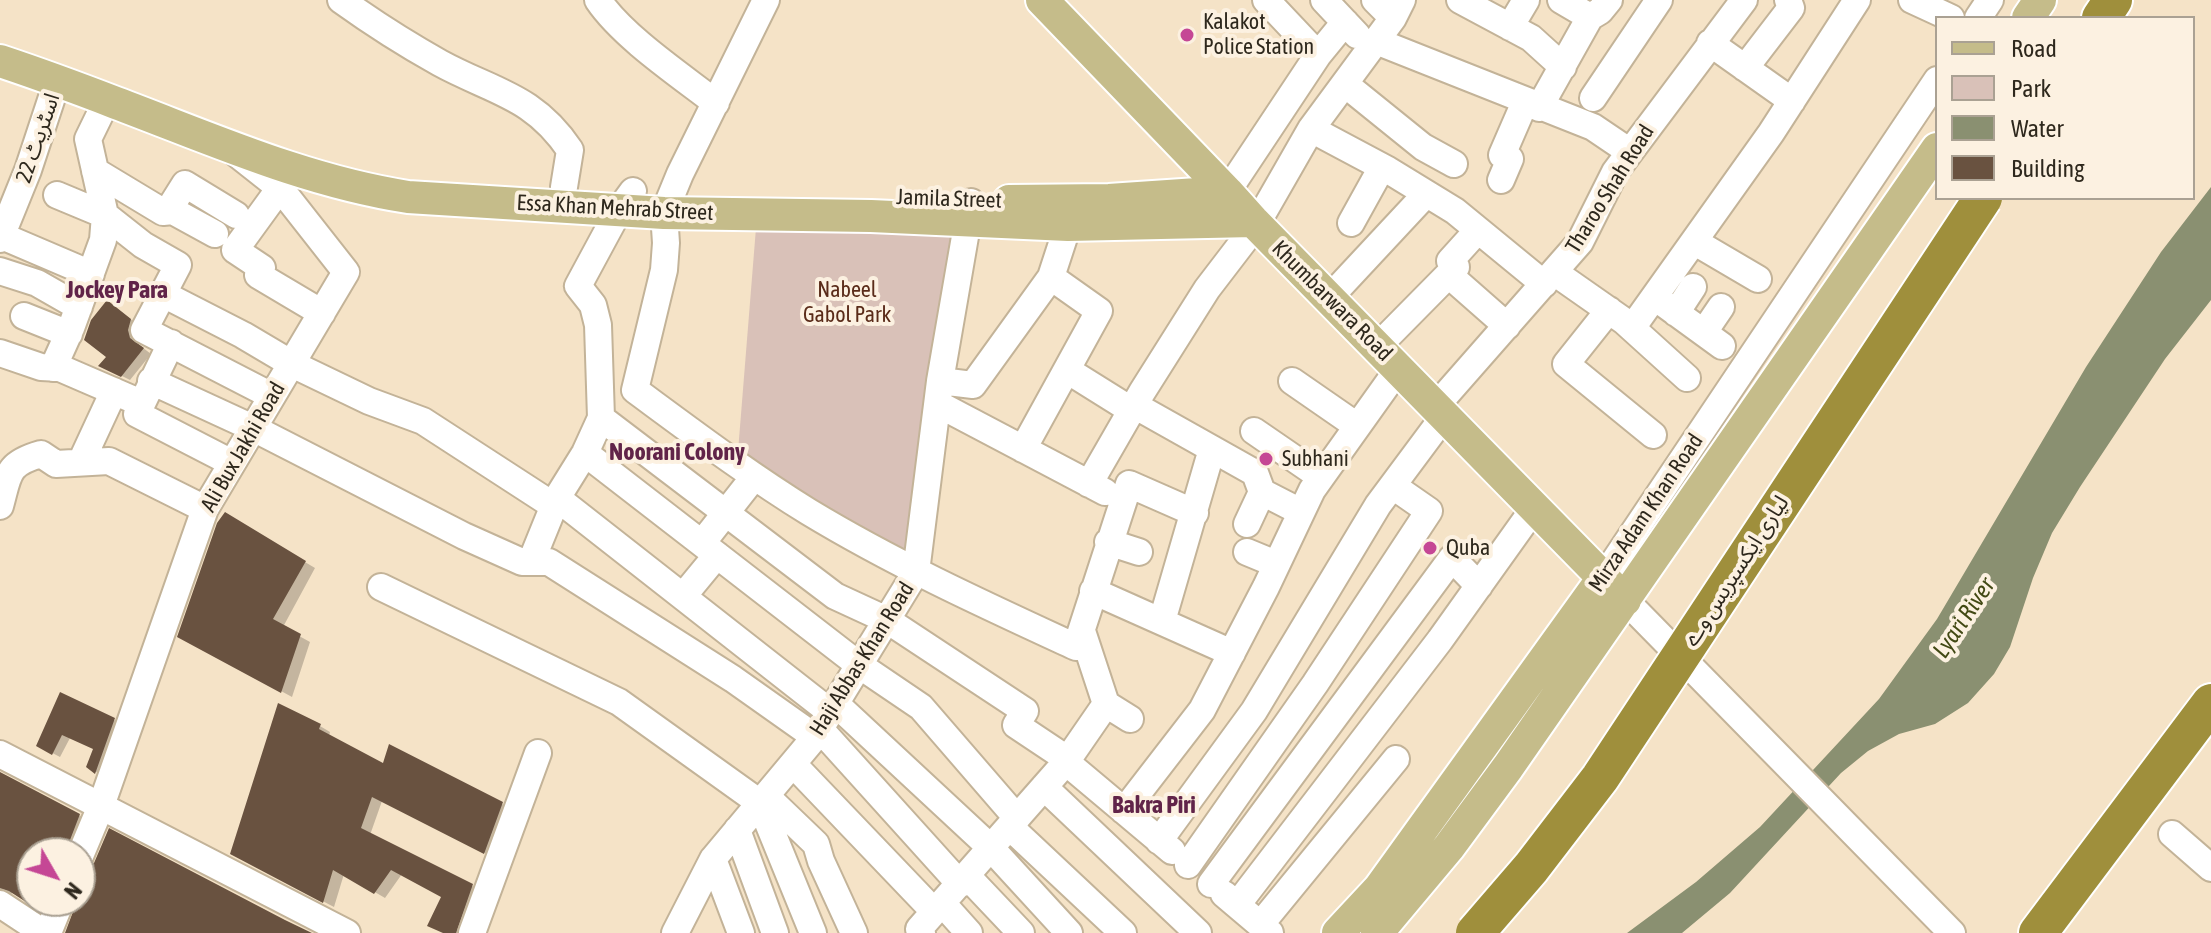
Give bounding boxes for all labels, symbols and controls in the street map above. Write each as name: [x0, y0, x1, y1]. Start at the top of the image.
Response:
place label: Kalakot Police Station: [1203, 9, 1314, 60]
legend: [1935, 16, 2195, 200]
marker: Kalakot Police Station: [1178, 26, 1196, 44]
text: Road: [2011, 35, 2057, 62]
text: Park: [2011, 75, 2051, 102]
street label: اسٹریٹ 22: [10, 90, 66, 186]
text: Water: [2011, 115, 2064, 142]
street label: Tharoo Shah Road: [1560, 120, 1660, 258]
text: Building: [2011, 155, 2084, 182]
street label: Jamila Street: [896, 184, 1002, 214]
street label: Essa Khan Mehrab Street: [516, 190, 714, 226]
street label: Khumbarwara Road: [1266, 235, 1398, 367]
district label: Jockey Para: [66, 276, 168, 304]
park label: Nabeel Gabol Park: [803, 277, 891, 328]
street label: Ali Bux Jakhi Road: [195, 377, 291, 517]
street label: Mirza Adam Khan Road: [1583, 429, 1709, 597]
district label: Noorani Colony: [609, 438, 745, 466]
place label: Subhani: [1282, 446, 1349, 472]
marker: Subhani: [1257, 450, 1275, 468]
street label: لیاری ایکسپریس وے: [1678, 491, 1794, 651]
place label: Quba: [1446, 535, 1490, 561]
marker: Quba: [1421, 539, 1439, 557]
water label: Lyari River: [1927, 572, 2001, 664]
street label: Haji Abbas Khan Road: [804, 577, 920, 741]
district label: Bakra Piri: [1112, 791, 1196, 819]
north arrow: [16, 837, 96, 917]
text: N: [59, 878, 87, 904]

